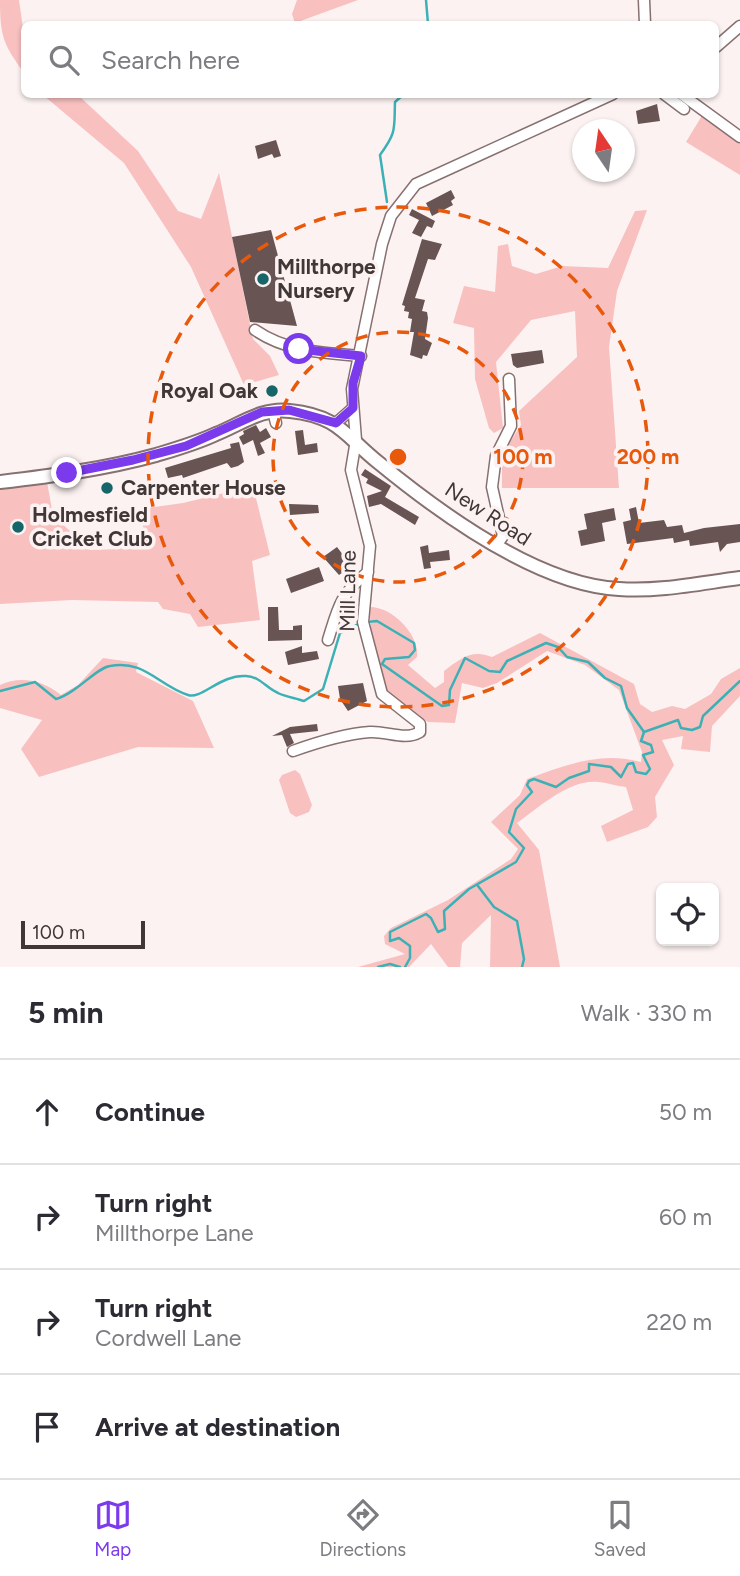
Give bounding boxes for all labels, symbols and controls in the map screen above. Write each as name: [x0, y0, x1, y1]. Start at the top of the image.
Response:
search box: [21, 21, 719, 98]
icon: search: [45, 41, 83, 79]
text: Search here: [101, 44, 240, 76]
north arrow: [572, 119, 635, 182]
place label: Millthorpe Nursery: [277, 254, 376, 303]
marker: Millthorpe Nursery: [255, 271, 271, 287]
route start: [283, 333, 314, 364]
place label: Royal Oak: [161, 378, 259, 403]
marker: Royal Oak: [264, 383, 280, 399]
text: 100 m: [493, 444, 553, 469]
text: 200 m: [617, 444, 679, 469]
centre of rings: [386, 445, 410, 469]
route end: [51, 457, 82, 488]
place label: Carpenter House: [121, 475, 286, 500]
street label: New Road: [441, 477, 536, 551]
marker: Carpenter House: [99, 480, 115, 496]
place label: Holmesfield Cricket Club: [32, 502, 153, 551]
marker: Holmesfield Cricket Club: [10, 519, 26, 535]
street label: Mill Lane: [334, 550, 361, 632]
map controls: [656, 883, 719, 946]
button: locate: [656, 883, 719, 946]
scale bar: [21, 918, 145, 950]
text: 100 m: [32, 921, 85, 944]
text: 5 min: [28, 994, 104, 1031]
text: Walk · 330 m: [581, 999, 712, 1027]
icon: ahead: [28, 1093, 66, 1131]
text: Continue: [95, 1096, 205, 1128]
text: 50 m: [659, 1098, 712, 1126]
text: Turn right: [95, 1187, 212, 1219]
icon: right: [28, 1198, 66, 1236]
text: 60 m: [659, 1203, 712, 1231]
text: Millthorpe Lane: [95, 1219, 253, 1247]
text: Turn right: [95, 1292, 212, 1324]
icon: right: [28, 1303, 66, 1341]
text: 220 m: [646, 1308, 712, 1336]
text: Cordwell Lane: [95, 1324, 241, 1352]
icon: arrive: [28, 1408, 66, 1446]
text: Arrive at destination: [95, 1411, 340, 1443]
tab: Map: [94, 1496, 132, 1561]
tab: Directions: [319, 1496, 406, 1561]
tab: Saved: [594, 1496, 646, 1561]

